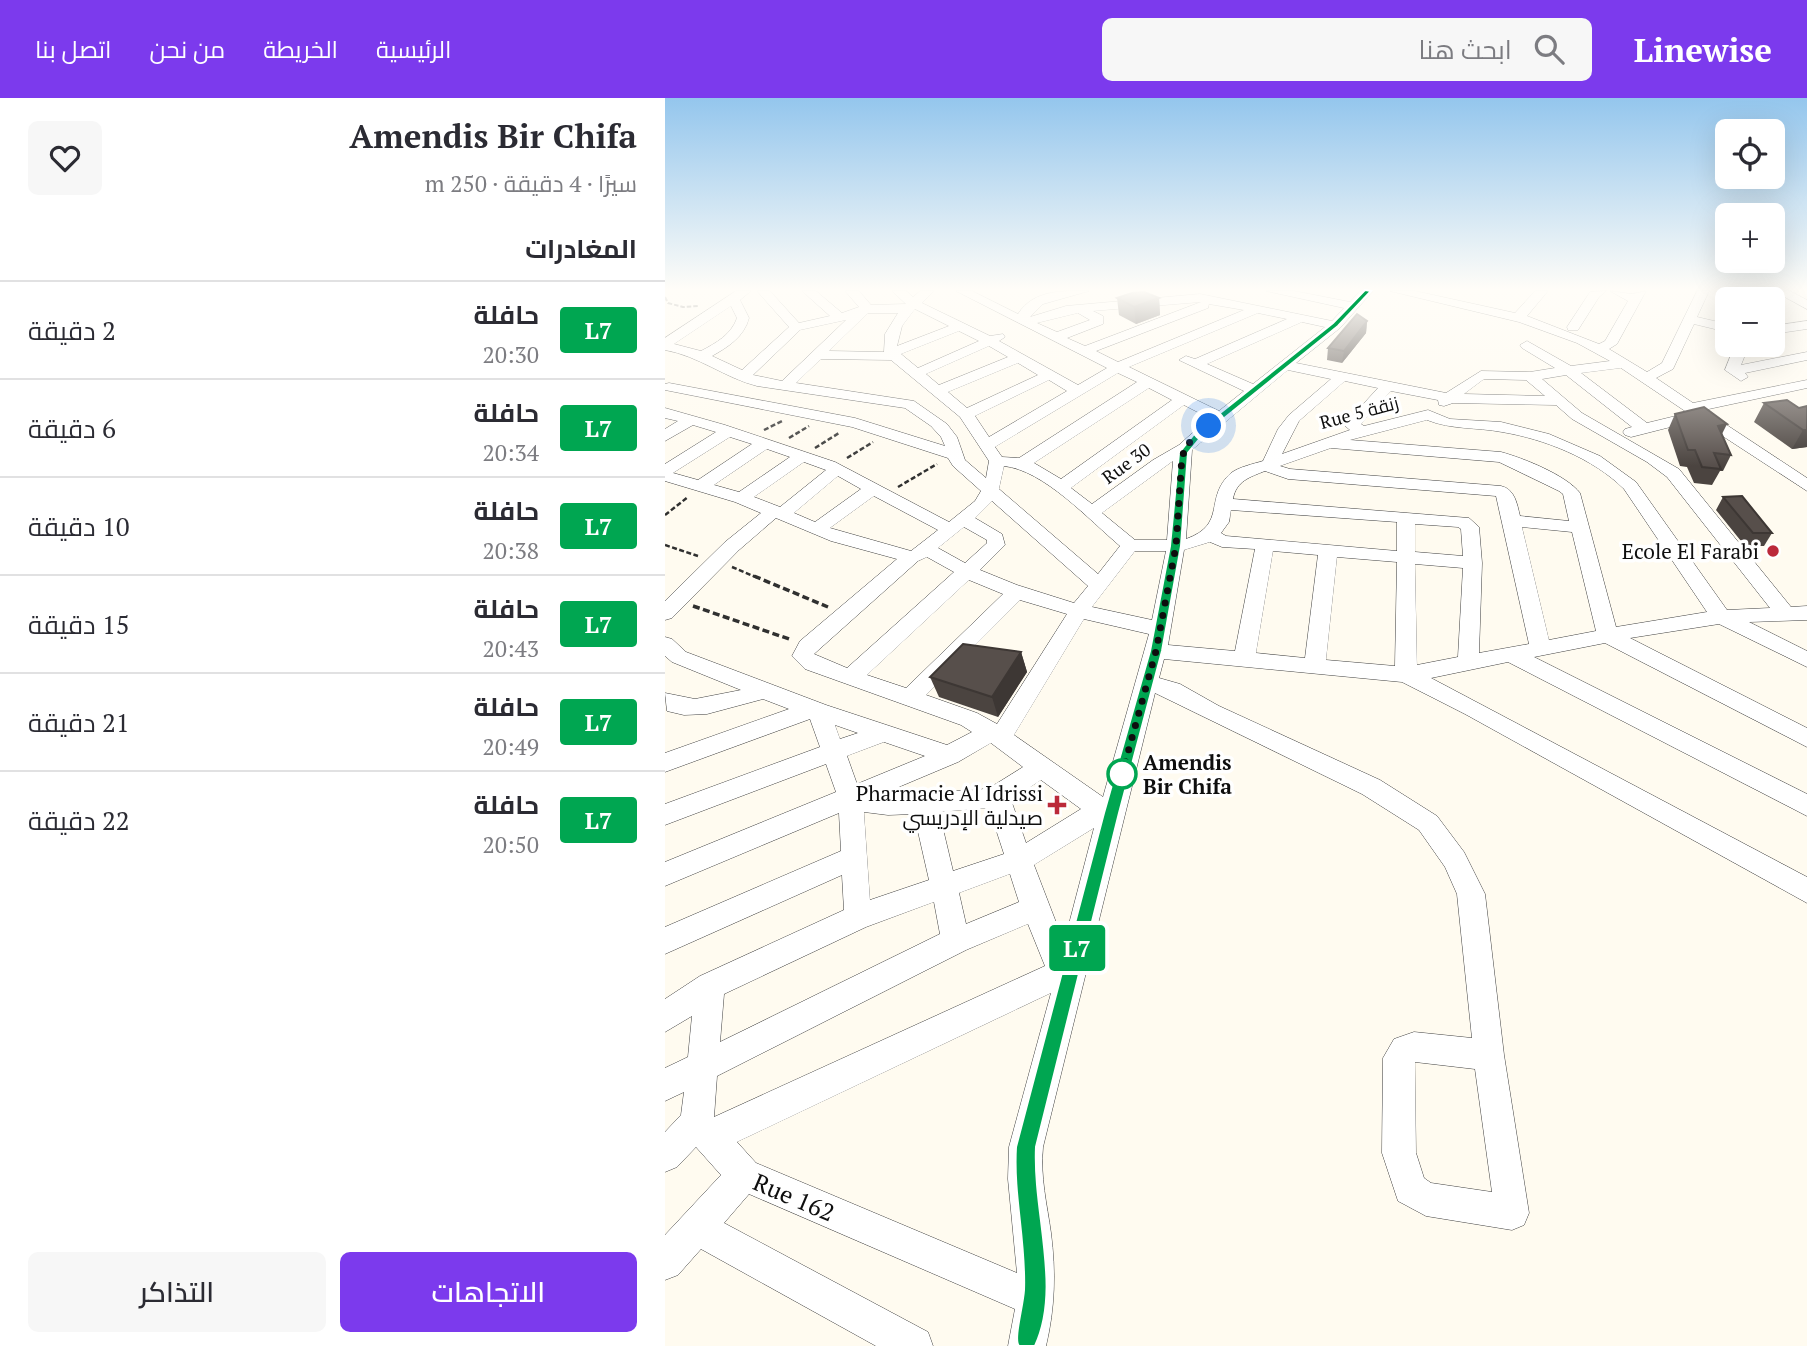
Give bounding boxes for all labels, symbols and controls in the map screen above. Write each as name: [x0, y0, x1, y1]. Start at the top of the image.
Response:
search box: [1102, 18, 1592, 81]
text: Linewise: [1634, 28, 1772, 71]
icon: search: [1530, 30, 1568, 68]
text: ابحث هنا: [1419, 32, 1512, 66]
text: اتصل بنا: [35, 33, 112, 65]
text: من نحن: [150, 33, 225, 65]
text: الخريطة: [263, 33, 338, 65]
text: الرئيسية: [376, 33, 451, 65]
text: Amendis Bir Chifa: [349, 114, 637, 157]
map controls: [1715, 119, 1785, 357]
button: locate: [1715, 119, 1785, 189]
button: heart: [28, 121, 102, 195]
text: سيرًا · 4 دقيقة · 250 m: [425, 168, 637, 199]
button: +: [1715, 203, 1785, 273]
text: المغادرات: [525, 231, 637, 265]
button: −: [1715, 287, 1785, 357]
text: حافلة: [474, 297, 539, 331]
text: 2 دقيقة: [28, 313, 116, 347]
text: L7: [585, 314, 612, 346]
text: 20:30: [482, 339, 539, 370]
street label: Rue 5 زنقة: [1317, 390, 1401, 434]
text: حافلة: [474, 395, 539, 429]
your location: [1191, 408, 1226, 443]
text: 6 دقيقة: [28, 411, 116, 445]
text: L7: [585, 412, 612, 444]
text: 20:34: [482, 437, 539, 468]
street label: Rue 30: [1097, 437, 1155, 489]
text: حافلة: [474, 493, 539, 527]
text: 10 دقيقة: [28, 509, 130, 543]
text: L7: [585, 510, 612, 542]
text: 20:38: [482, 535, 539, 566]
place label: Ecole El Farabi: [1622, 537, 1759, 565]
marker: Ecole El Farabi: [1765, 543, 1781, 559]
text: حافلة: [474, 591, 539, 625]
text: 15 دقيقة: [28, 607, 130, 641]
text: L7: [585, 608, 612, 640]
text: 20:43: [482, 633, 539, 664]
text: حافلة: [474, 689, 539, 723]
text: 21 دقيقة: [28, 705, 130, 739]
text: L7: [585, 706, 612, 738]
text: 20:49: [482, 731, 539, 762]
place label: Amendis Bir Chifa: [1143, 748, 1232, 800]
marker: Amendis Bir Chifa: [1107, 759, 1137, 789]
place label: Pharmacie Al Idrissi صيدلية الإدريسي: [856, 779, 1043, 833]
text: حافلة: [474, 787, 539, 821]
marker: Pharmacie Al Idrissi صيدلية الإدريسي: [1049, 797, 1065, 813]
text: 22 دقيقة: [28, 803, 130, 837]
text: L7: [585, 804, 612, 836]
text: 20:50: [482, 829, 539, 860]
line badge: L7: [1045, 925, 1109, 971]
text: L7: [1063, 932, 1091, 964]
street label: Rue 162: [748, 1166, 840, 1228]
button: التذاكر: [28, 1252, 326, 1332]
button: الاتجاهات: [340, 1252, 637, 1332]

